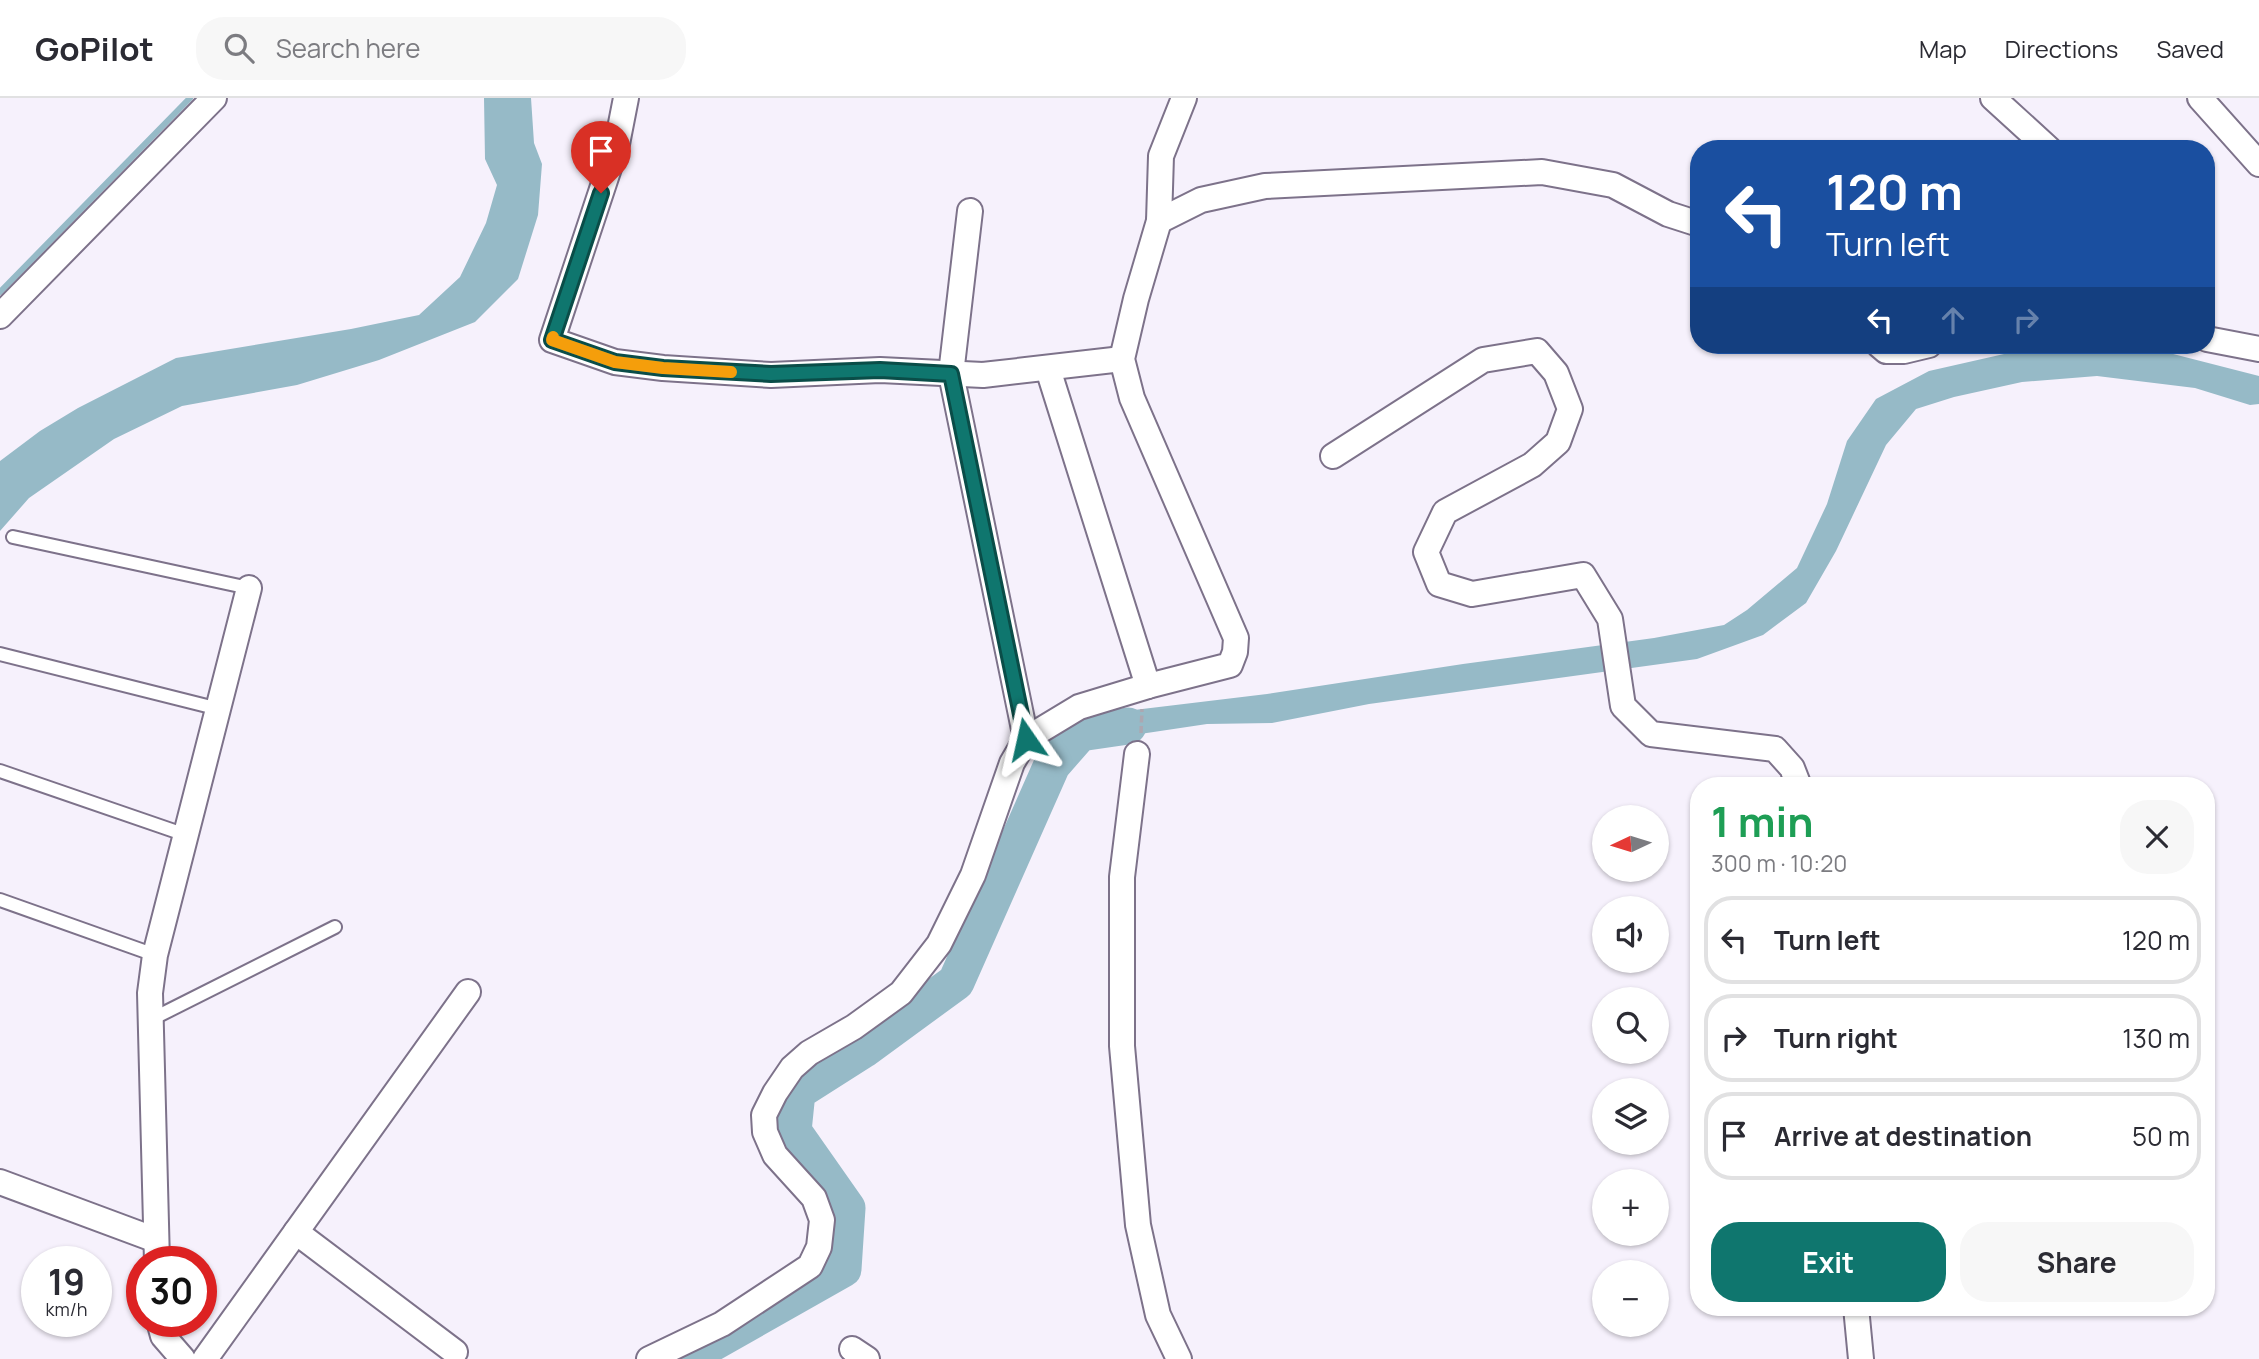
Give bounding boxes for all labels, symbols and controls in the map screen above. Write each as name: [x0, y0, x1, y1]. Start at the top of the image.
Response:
search box: [196, 17, 686, 80]
text: GoPilot: [35, 26, 154, 71]
icon: search: [220, 29, 258, 67]
text: Search here: [276, 30, 420, 66]
text: Map: [1919, 32, 1967, 65]
text: Directions: [2005, 32, 2118, 65]
text: Saved: [2156, 32, 2224, 65]
pin: [571, 121, 631, 193]
icon: arrive: [582, 132, 620, 170]
text: 120 m: [1826, 158, 1963, 225]
icon: left: [1711, 168, 1802, 259]
text: Turn left: [1826, 222, 1950, 266]
icon: left: [1861, 301, 1899, 339]
icon: ahead: [1934, 301, 1972, 339]
icon: right: [2007, 301, 2045, 339]
position arrow: [989, 702, 1063, 776]
text: 1 min: [1711, 792, 1814, 850]
button: close: [2120, 800, 2194, 874]
north arrow: [1592, 805, 1670, 882]
map controls: [1592, 805, 1669, 1337]
text: 300 m · 10:20: [1711, 847, 1847, 879]
button: sound: [1592, 896, 1669, 973]
icon: left: [1715, 921, 1753, 959]
text: Turn left: [1774, 922, 1881, 958]
text: 120 m: [2122, 922, 2190, 958]
button: search: [1592, 987, 1669, 1064]
icon: right: [1715, 1019, 1753, 1057]
text: Turn right: [1774, 1020, 1898, 1056]
text: 130 m: [2122, 1020, 2190, 1056]
button: layers: [1592, 1078, 1669, 1155]
icon: arrive: [1715, 1117, 1753, 1155]
text: Arrive at destination: [1774, 1118, 2032, 1154]
text: 50 m: [2132, 1118, 2190, 1154]
button: +: [1592, 1169, 1669, 1246]
button: Exit: [1711, 1222, 1946, 1302]
button: Share: [1960, 1222, 2194, 1302]
speed limit sign: 30: [126, 1246, 217, 1337]
text: 19: [48, 1258, 85, 1306]
button: −: [1592, 1260, 1669, 1337]
text: km/h: [46, 1297, 87, 1321]

